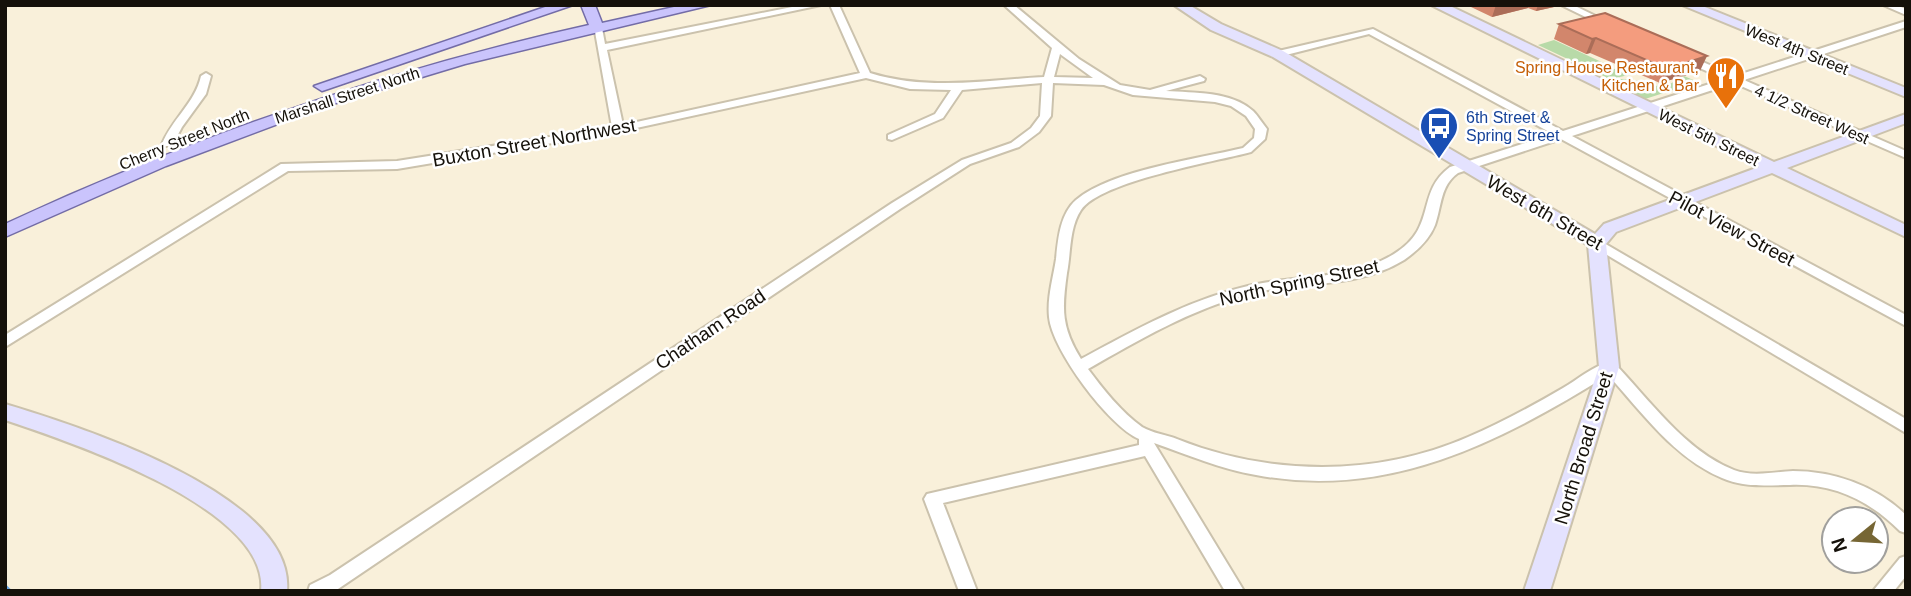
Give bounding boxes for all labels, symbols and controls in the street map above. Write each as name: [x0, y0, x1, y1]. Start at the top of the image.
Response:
street label: West 4th Street: [1743, 21, 1851, 78]
restaurant icon: Spring House Restaurant, Kitchen & Bar: [1705, 55, 1747, 110]
place label: Spring House Restaurant, Kitchen & Bar: [1515, 59, 1700, 94]
street label: Marshall Street North: [273, 64, 422, 127]
street label: 4 1/2 Street West: [1752, 82, 1872, 148]
bus stop icon: 6th Street & Spring Street: [1418, 105, 1460, 160]
street label: Cherry Street North: [117, 106, 252, 173]
street label: West 5th Street: [1656, 106, 1762, 169]
place label: 6th Street & Spring Street: [1466, 109, 1560, 144]
street label: Buxton Street Northwest: [431, 114, 638, 171]
street label: West 6th Street: [1483, 171, 1607, 255]
street label: Pilot View Street: [1665, 187, 1799, 271]
street label: North Spring Street: [1217, 255, 1382, 310]
street label: Chatham Road: [651, 285, 769, 374]
street label: North Broad Street: [1550, 369, 1617, 527]
north arrow: [1820, 505, 1890, 575]
text: N: [1827, 535, 1851, 555]

